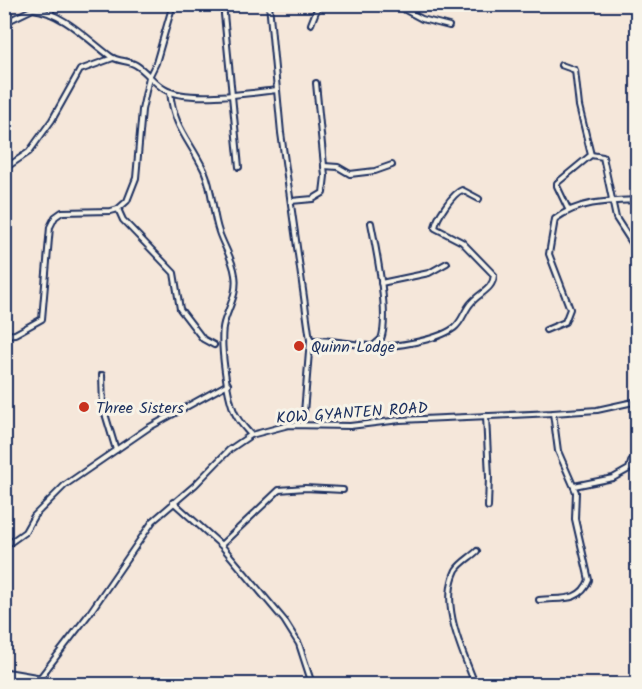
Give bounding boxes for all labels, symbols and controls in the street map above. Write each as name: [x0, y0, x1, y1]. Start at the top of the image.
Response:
place label: Quinn Lodge: [311, 335, 395, 360]
marker: Quinn Lodge: [292, 339, 306, 353]
place label: Three Sisters: [96, 396, 184, 421]
street label: KOW GYANTEN ROAD: [275, 396, 429, 431]
marker: Three Sisters: [77, 400, 91, 414]

